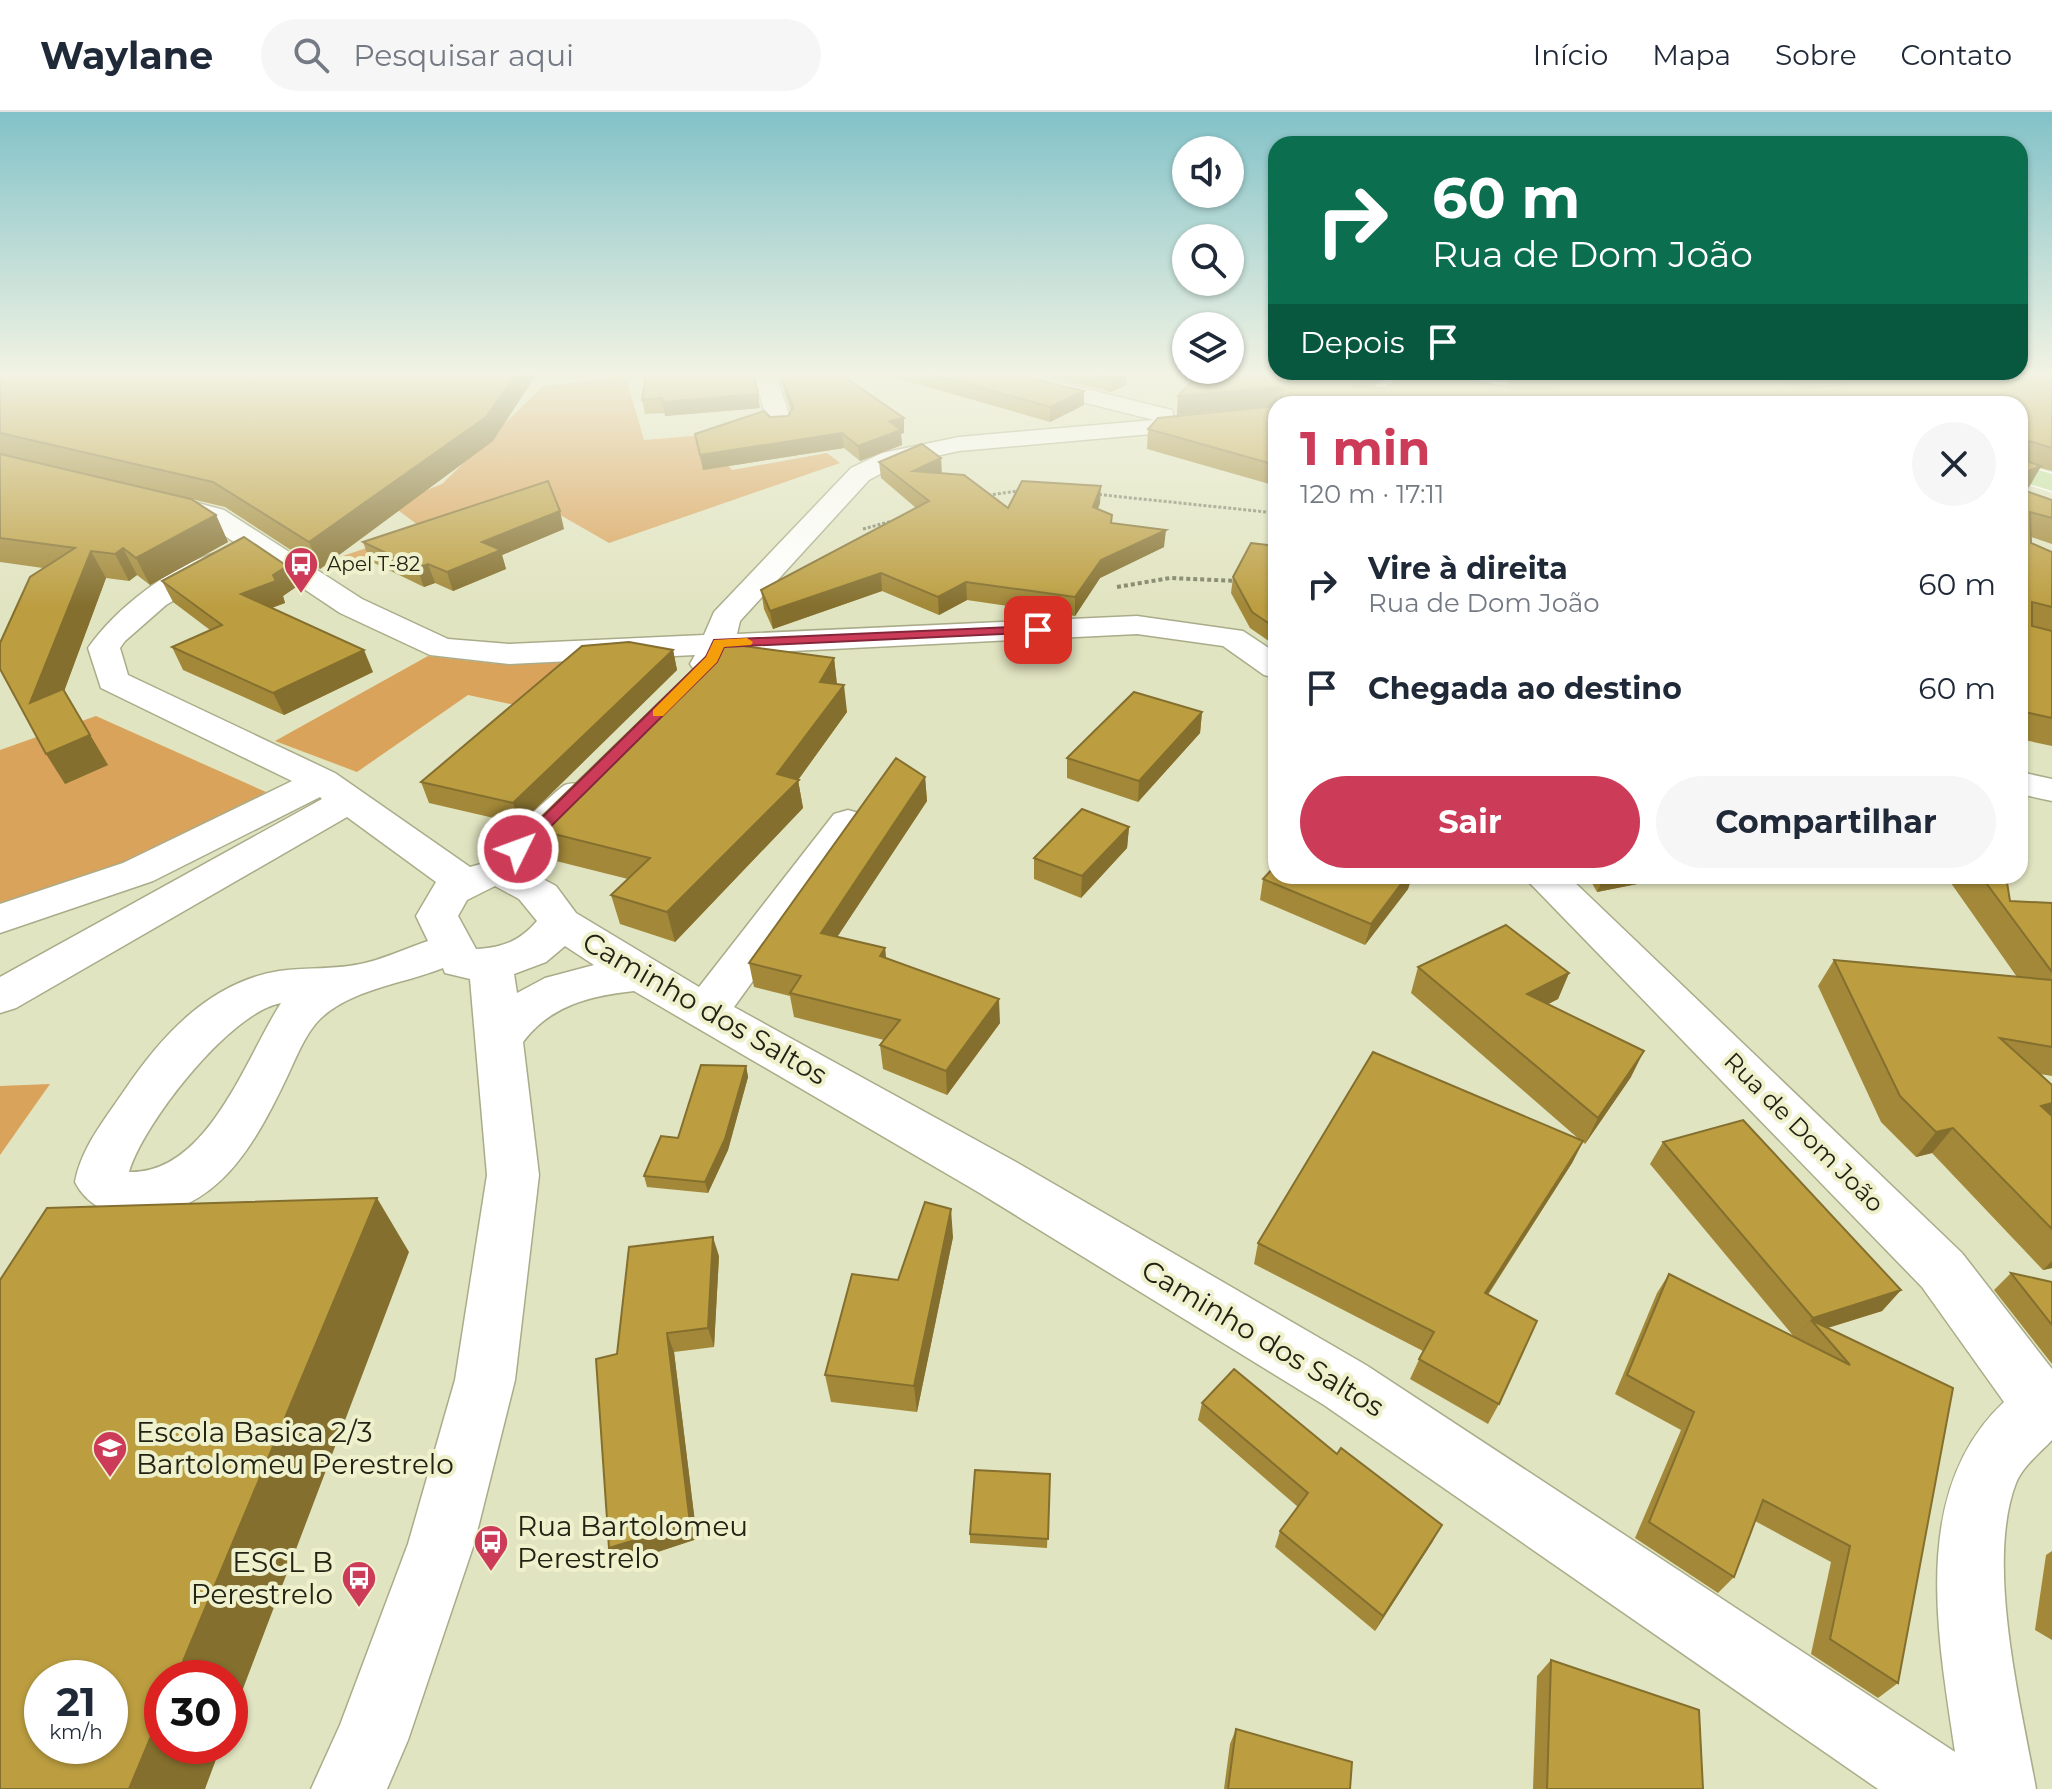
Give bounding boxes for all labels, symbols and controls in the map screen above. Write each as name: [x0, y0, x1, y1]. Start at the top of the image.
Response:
search box: [261, 19, 821, 91]
text: Waylane: [40, 32, 213, 79]
icon: search: [289, 33, 333, 77]
text: Pesquisar aqui: [353, 37, 574, 74]
text: Início: [1533, 38, 1608, 72]
text: Mapa: [1652, 38, 1731, 72]
text: Sobre: [1775, 38, 1857, 72]
text: Contato: [1901, 38, 2012, 72]
map controls: [1172, 136, 1244, 384]
button: sound: [1172, 136, 1244, 208]
text: 60 m: [1432, 164, 1580, 232]
icon: right: [1300, 168, 1404, 272]
button: search: [1172, 224, 1244, 296]
text: Rua de Dom João: [1432, 232, 1753, 276]
button: layers: [1172, 312, 1244, 384]
icon: arrive: [1421, 320, 1465, 364]
text: Depois: [1300, 324, 1405, 361]
text: 1 min: [1300, 419, 1430, 477]
button: close: [1912, 422, 1996, 506]
text: 120 m · 17:11: [1300, 478, 1444, 510]
bus stop icon: Apel T-82: [282, 545, 320, 595]
text: Vire à direita: [1368, 550, 1568, 587]
place label: Apel T-82: [327, 552, 420, 576]
icon: right: [1300, 562, 1344, 606]
text: 60 m: [1918, 566, 1996, 603]
text: Rua de Dom João: [1368, 587, 1600, 619]
pin: [1004, 596, 1072, 664]
icon: arrive: [1016, 608, 1060, 652]
icon: arrive: [1300, 666, 1344, 710]
text: Chegada ao destino: [1368, 670, 1682, 707]
text: 60 m: [1918, 670, 1996, 707]
button: Sair: [1300, 776, 1640, 868]
button: Compartilhar: [1656, 776, 1996, 868]
position arrow: [476, 807, 560, 891]
street label: Caminho dos Saltos: [577, 924, 833, 1092]
street label: Rua de Dom João: [1718, 1046, 1890, 1218]
street label: Caminho dos Saltos: [1136, 1252, 1390, 1424]
place label: Escola Basica 2/3 Bartolomeu Perestrelo: [136, 1415, 454, 1481]
school or university icon: Escola Basica 2/3 Bartolomeu Perestrelo: [91, 1429, 129, 1479]
place label: Rua Bartolomeu Perestrelo: [517, 1509, 748, 1575]
bus stop icon: Rua Bartolomeu Perestrelo: [472, 1523, 510, 1573]
place label: ESCL B Perestrelo: [191, 1545, 333, 1611]
bus stop icon: ESCL B Perestrelo: [340, 1559, 378, 1609]
speed limit sign: 30: [144, 1660, 248, 1764]
text: 21: [56, 1677, 96, 1726]
text: km/h: [49, 1720, 103, 1744]

